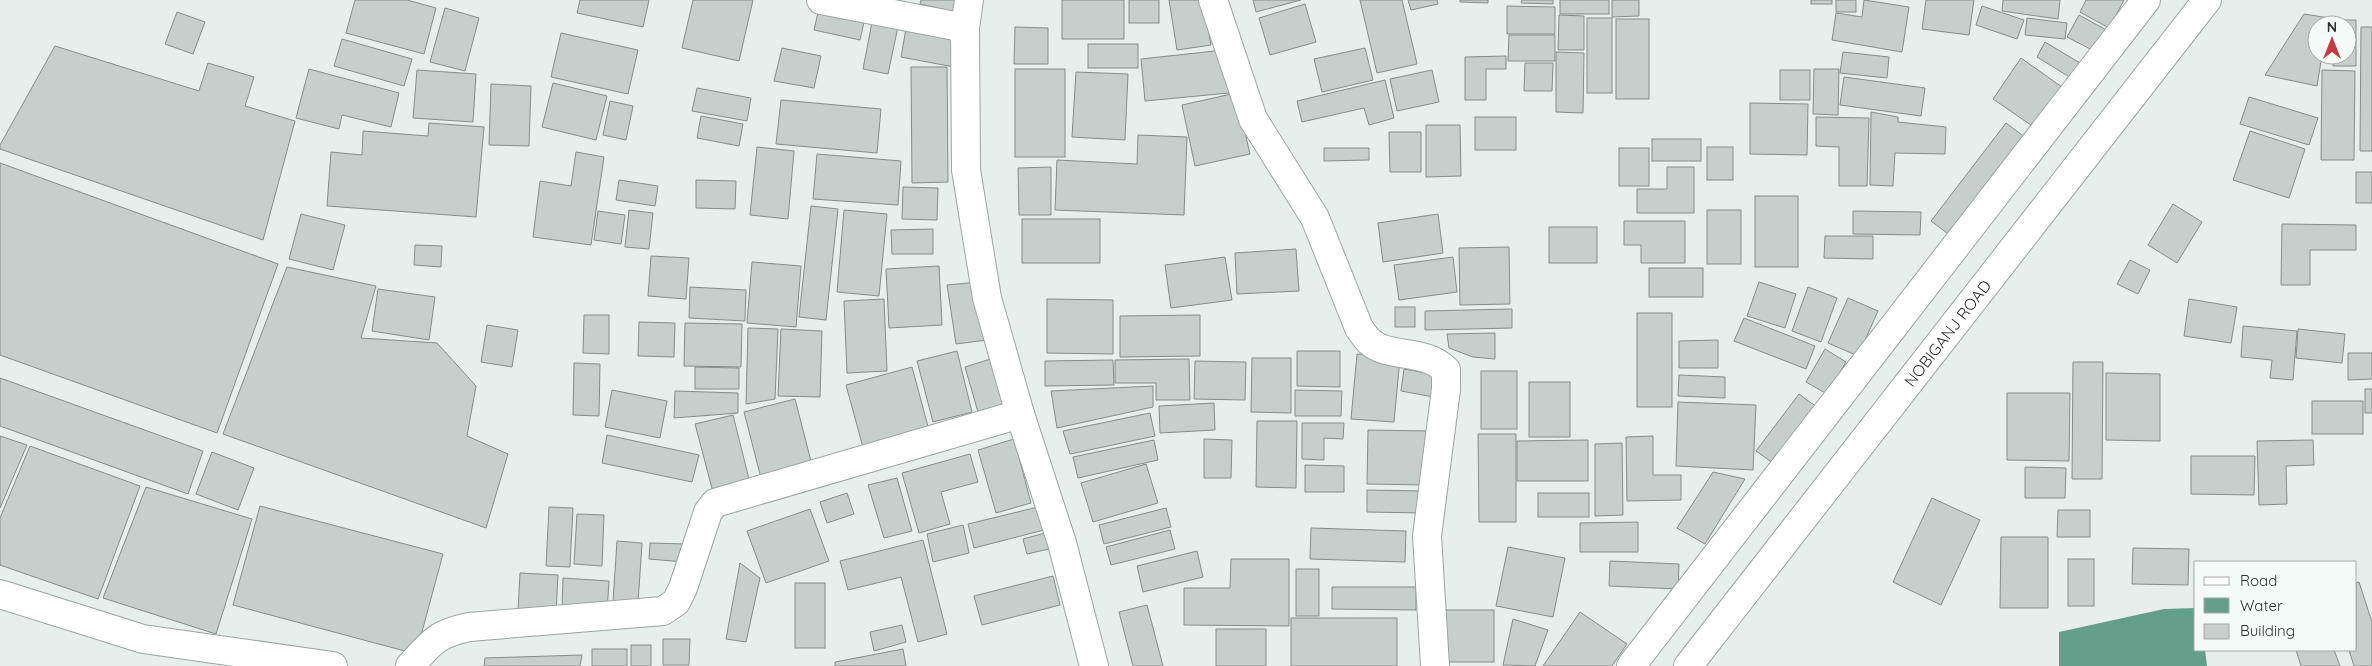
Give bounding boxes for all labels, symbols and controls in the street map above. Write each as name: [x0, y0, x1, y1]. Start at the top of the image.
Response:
north arrow: [2307, 15, 2357, 65]
text: N: [2327, 18, 2337, 36]
street label: NOBIGANJ ROAD: [1900, 276, 1995, 390]
legend: [2194, 561, 2357, 651]
text: Road: [2240, 571, 2277, 590]
text: Water: [2240, 596, 2283, 615]
text: Building: [2240, 621, 2295, 640]

